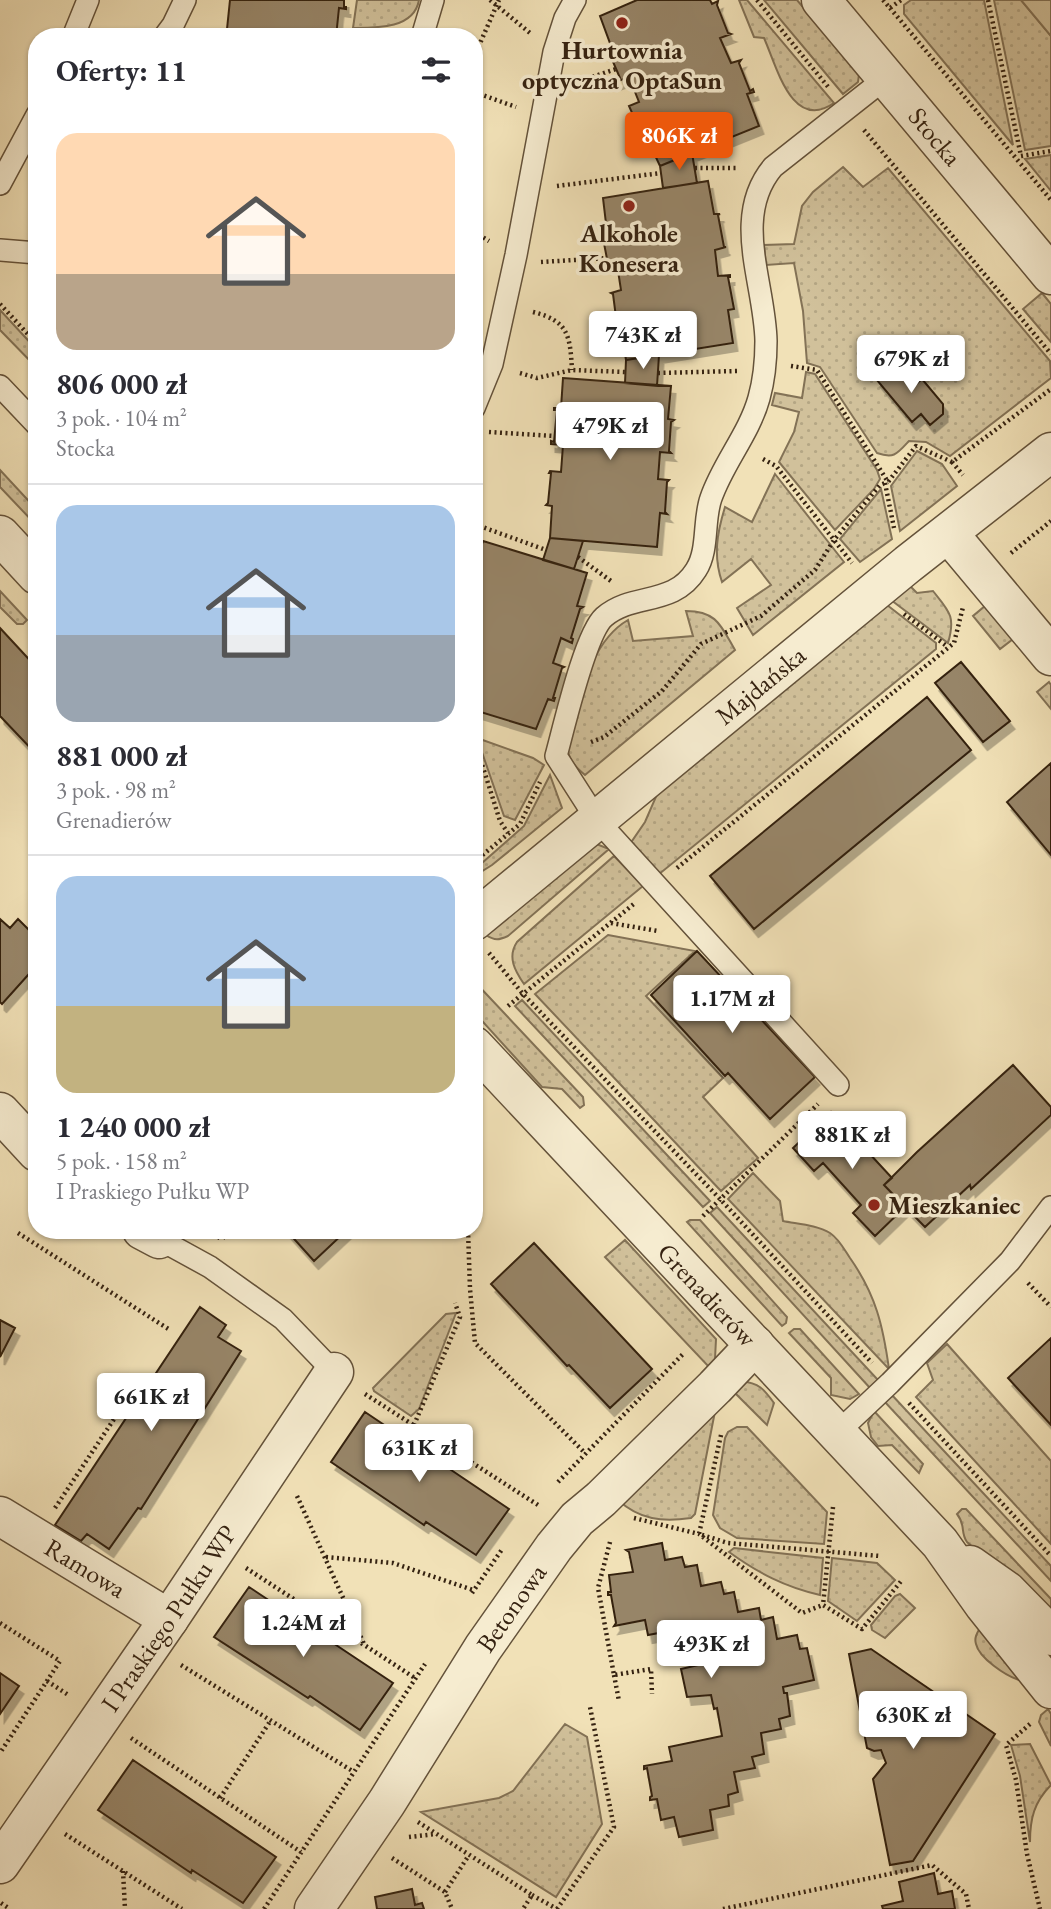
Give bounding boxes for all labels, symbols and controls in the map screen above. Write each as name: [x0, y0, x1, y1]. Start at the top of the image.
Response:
marker: Hurtownia optyczna OptaSun: [614, 15, 630, 31]
place label: Hurtownia optyczna OptaSun: [522, 33, 722, 97]
text: Oferty: 11: [56, 51, 187, 90]
icon: filters: [417, 51, 455, 89]
street label: Stocka: [901, 100, 970, 173]
pin: 806K zł: [614, 113, 744, 172]
text: 806K zł: [641, 120, 717, 150]
icon: home: [193, 178, 319, 304]
marker: Alkohole Konesera: [621, 198, 637, 214]
place label: Alkohole Konesera: [579, 216, 680, 280]
pin: 743K zł: [578, 312, 708, 371]
text: 743K zł: [605, 319, 681, 349]
pin: 679K zł: [846, 336, 976, 395]
text: 679K zł: [873, 343, 949, 373]
text: 806 000 zł: [56, 364, 187, 403]
pin: 479K zł: [545, 402, 675, 462]
text: 3 pok. · 104 m²: [56, 403, 187, 433]
text: 479K zł: [572, 410, 648, 440]
text: Stocka: [56, 433, 115, 463]
icon: home: [193, 550, 319, 676]
street label: Majdańska: [708, 638, 813, 732]
text: 881 000 zł: [56, 736, 187, 775]
text: 3 pok. · 98 m²: [56, 775, 176, 805]
text: Grenadierów: [56, 805, 171, 835]
icon: home: [193, 921, 319, 1047]
pin: 1.17M zł: [660, 976, 804, 1035]
text: 1.17M zł: [689, 983, 775, 1013]
text: 1 240 000 zł: [56, 1107, 210, 1146]
pin: 881K zł: [787, 1112, 917, 1171]
text: 881K zł: [814, 1119, 890, 1149]
text: 5 pok. · 158 m²: [56, 1146, 187, 1176]
text: I Praskiego Pułku WP: [56, 1176, 249, 1206]
place label: Mieszkaniec: [888, 1188, 1021, 1222]
marker: Mieszkaniec: [866, 1197, 882, 1213]
street label: Grenadierów: [650, 1236, 764, 1354]
pin: 661K zł: [86, 1374, 216, 1433]
text: 661K zł: [113, 1381, 189, 1411]
pin: 631K zł: [354, 1424, 484, 1484]
text: 631K zł: [381, 1432, 457, 1462]
street label: I Praskiego Pułku WP: [93, 1518, 244, 1718]
street label: Ramowa: [38, 1530, 133, 1606]
street label: Betonowa: [468, 1557, 554, 1659]
pin: 1.24M zł: [231, 1600, 375, 1659]
text: 1.24M zł: [260, 1607, 346, 1637]
pin: 493K zł: [646, 1620, 776, 1680]
text: 493K zł: [673, 1628, 749, 1658]
pin: 630K zł: [848, 1692, 978, 1751]
text: 630K zł: [875, 1699, 951, 1729]

